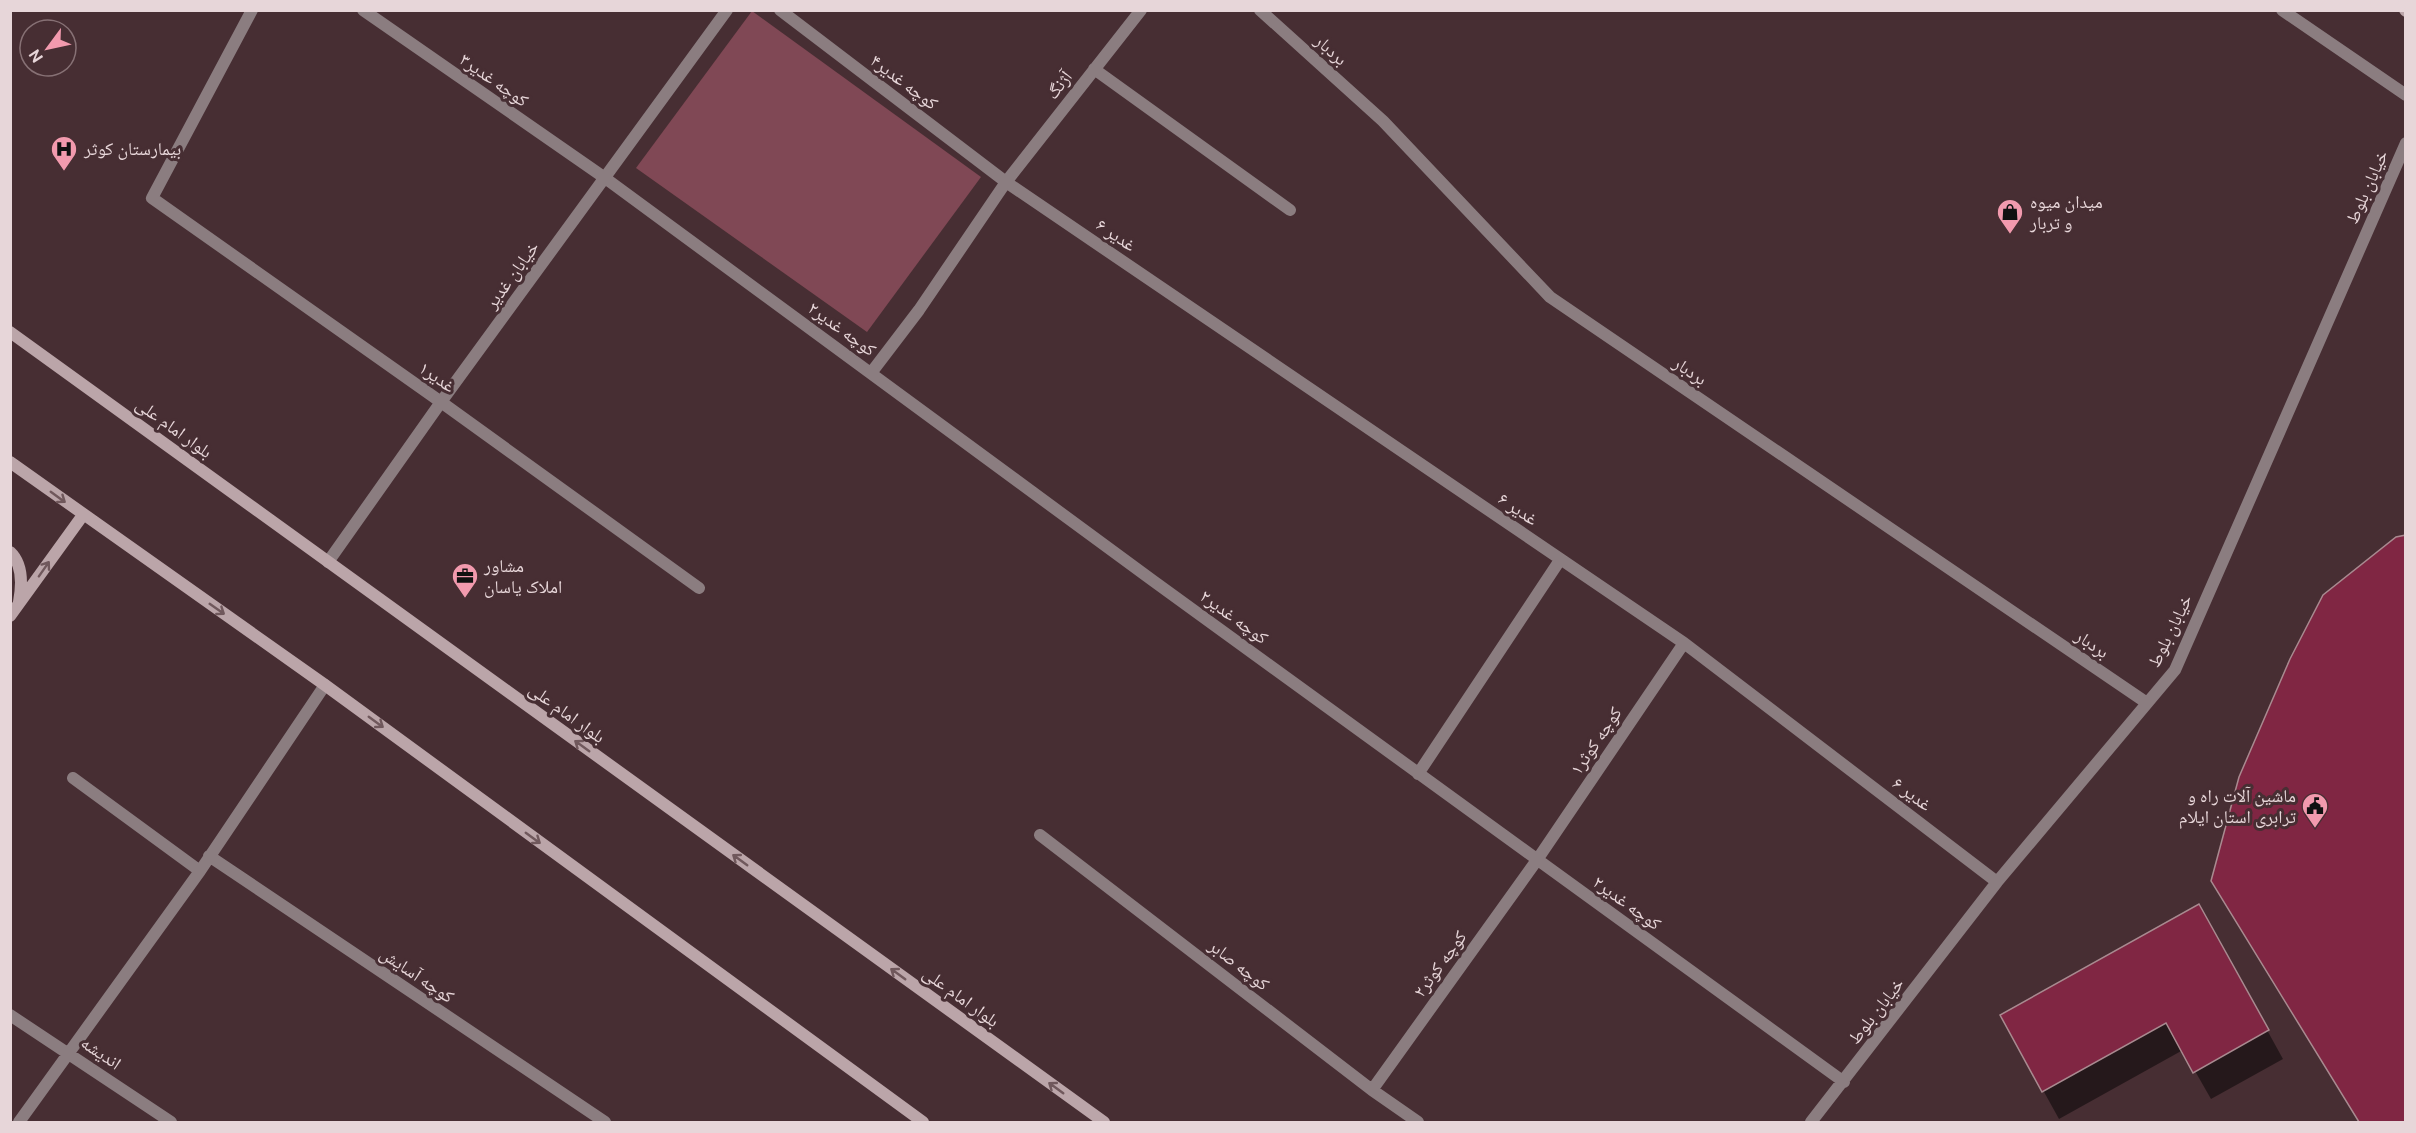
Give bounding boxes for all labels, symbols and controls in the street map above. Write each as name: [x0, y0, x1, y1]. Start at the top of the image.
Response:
north arrow: [18, 18, 78, 78]
street label: بردبار: [1310, 29, 1352, 70]
text: N: [25, 46, 46, 66]
street label: کوچه غدیر۳: [456, 48, 533, 112]
street label: کوچه غدیر۴: [866, 50, 942, 115]
street label: آژنگ: [1041, 66, 1076, 103]
hospital icon: بیمارستان کوثر: [49, 134, 79, 172]
place label: بیمارستان کوثر: [83, 138, 181, 160]
street label: خیابان بلوط: [2341, 147, 2393, 227]
place label: میدان میوه و تربار: [2029, 191, 2103, 234]
shop icon: میدان میوه و تربار: [1995, 197, 2025, 235]
street label: غدیر ۶: [1092, 214, 1140, 256]
street label: خیابان غدیر: [480, 237, 544, 314]
street label: کوچه غدیر۲: [804, 297, 881, 361]
street label: بردبار: [1668, 351, 1711, 390]
street label: غدیر۱: [415, 357, 459, 397]
street label: بلوار امام على: [131, 393, 216, 464]
street label: غدیر ۶: [1494, 488, 1542, 530]
one-way arrow: [49, 490, 65, 503]
place label: مشاور املاک یاسان: [483, 555, 562, 598]
one-way arrow: [38, 561, 51, 577]
office icon: مشاور املاک یاسان: [450, 561, 480, 599]
street label: کوچه غدیر۲: [1196, 585, 1273, 649]
street label: خیابان بلوط: [2143, 591, 2197, 671]
one-way arrow: [208, 603, 225, 615]
street label: بردبار: [2070, 624, 2113, 663]
street label: بلوار امام على: [524, 678, 609, 749]
street label: کوچه کوثر۱: [1565, 702, 1627, 779]
one-way arrow: [367, 716, 383, 729]
one-way arrow: [574, 739, 590, 752]
street label: غدیر ۶: [1889, 772, 1936, 815]
place label: ماشین آلات راه و ترابری استان ایلام: [2179, 785, 2296, 829]
public building icon: ماشین آلات راه و ترابری استان ایلام: [2300, 791, 2330, 829]
one-way arrow: [525, 831, 541, 844]
one-way arrow: [732, 854, 749, 866]
street label: کوچه غدیر۲: [1589, 871, 1666, 935]
street label: کوچه کوثر۲: [1408, 926, 1472, 1001]
street label: کوچه صابر: [1204, 934, 1274, 995]
street label: کوچه آسایش: [376, 942, 459, 1008]
street label: بلوار امام على: [918, 962, 1003, 1033]
one-way arrow: [891, 968, 907, 980]
street label: خیابان بلوط: [1843, 973, 1909, 1049]
street label: اندیشه: [77, 1032, 125, 1074]
one-way arrow: [1049, 1082, 1065, 1094]

